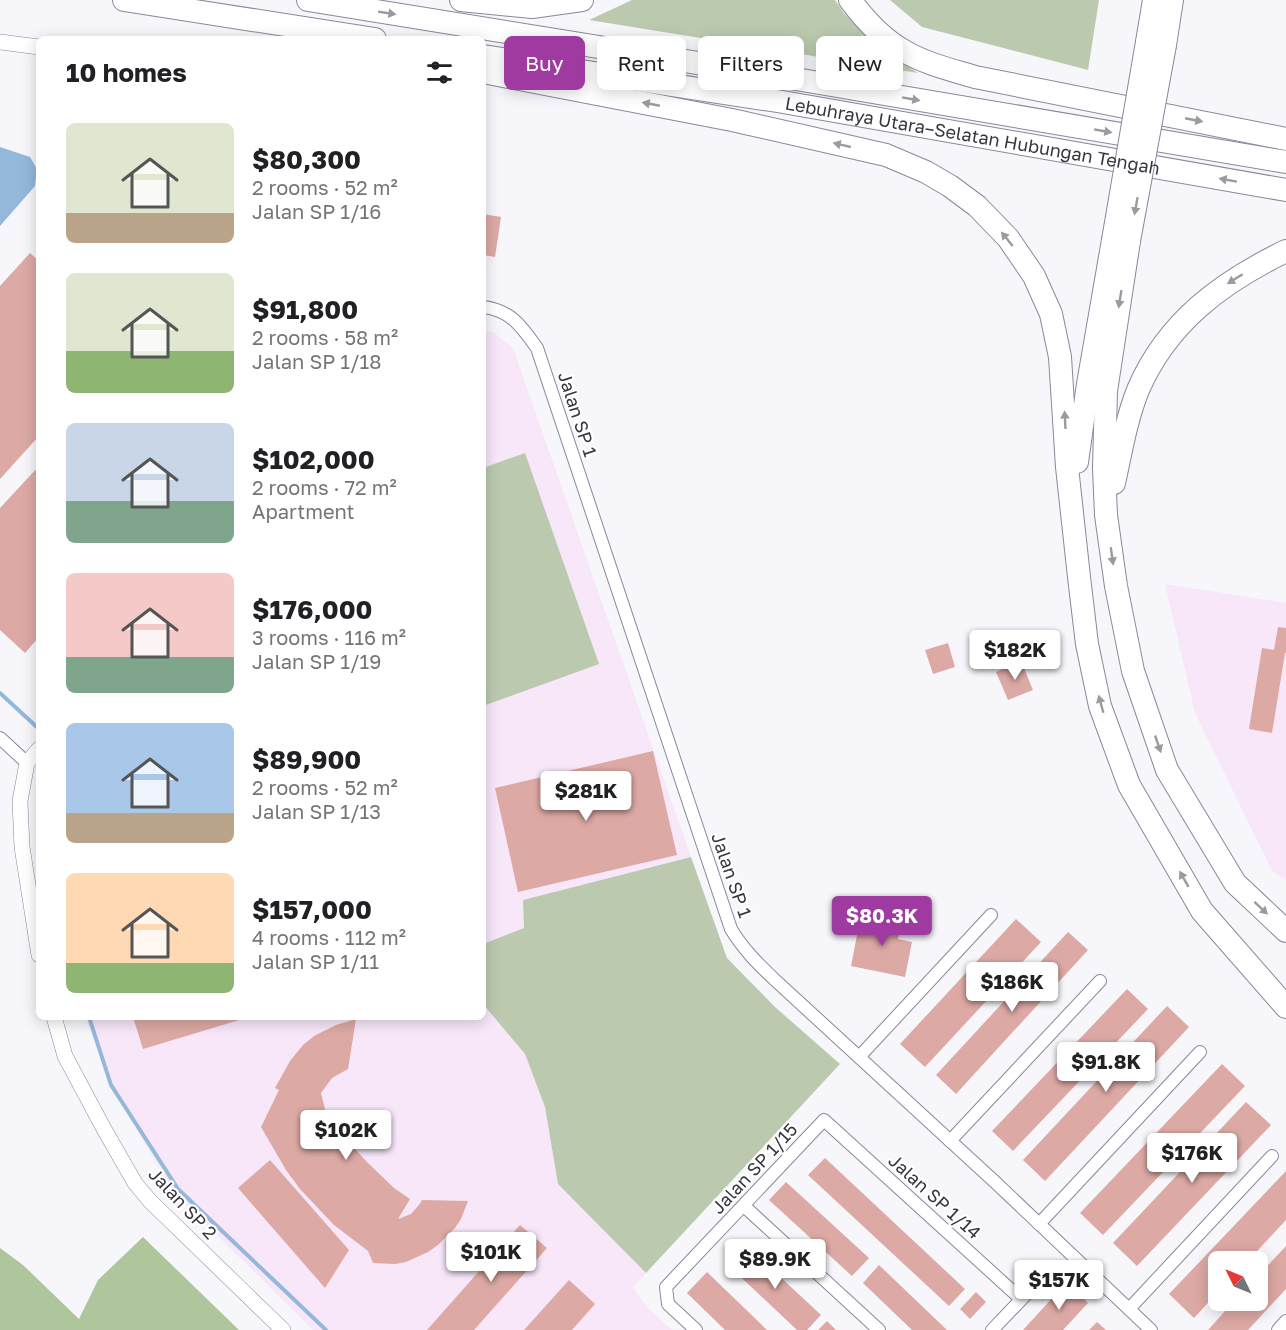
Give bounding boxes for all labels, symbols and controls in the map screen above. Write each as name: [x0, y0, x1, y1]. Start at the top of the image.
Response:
one-way arrow: [377, 8, 396, 17]
chip: Buy: [504, 36, 585, 90]
chip: Rent: [597, 36, 686, 90]
chip: Filters: [698, 36, 804, 90]
chip: New: [816, 36, 903, 90]
icon: filters: [423, 56, 456, 89]
text: 10 homes: [66, 57, 187, 88]
street label: Lebuhraya Utara–Selatan Hubungan Tengah: [783, 92, 1162, 179]
one-way arrow: [901, 95, 920, 104]
one-way arrow: [641, 99, 660, 108]
one-way arrow: [1184, 116, 1203, 125]
one-way arrow: [1094, 127, 1113, 136]
one-way arrow: [832, 140, 851, 149]
text: $80,300: [252, 144, 361, 175]
icon: home: [114, 147, 186, 219]
text: 2 rooms · 52 m²: [252, 175, 398, 199]
one-way arrow: [1219, 176, 1238, 185]
one-way arrow: [1131, 197, 1140, 216]
text: Jalan SP 1/16: [252, 199, 381, 223]
one-way arrow: [1001, 231, 1014, 247]
one-way arrow: [1227, 273, 1243, 284]
one-way arrow: [1115, 290, 1124, 309]
text: $91,800: [252, 294, 358, 325]
icon: home: [114, 297, 186, 369]
text: 2 rooms · 58 m²: [252, 325, 398, 349]
text: Jalan SP 1/18: [252, 349, 382, 373]
street label: Jalan SP 1: [554, 369, 602, 460]
one-way arrow: [1060, 411, 1069, 430]
text: $102,000: [252, 444, 375, 475]
icon: home: [114, 447, 186, 519]
text: 2 rooms · 72 m²: [252, 475, 397, 499]
text: Apartment: [252, 499, 355, 523]
one-way arrow: [1107, 546, 1116, 565]
text: $176,000: [252, 594, 373, 625]
icon: home: [114, 597, 186, 669]
text: 3 rooms · 116 m²: [252, 625, 406, 649]
pin: $182K: [973, 630, 1057, 681]
text: $182K: [983, 637, 1047, 661]
text: Jalan SP 1/19: [252, 649, 381, 673]
one-way arrow: [1095, 695, 1105, 713]
one-way arrow: [1154, 735, 1164, 753]
text: $89,900: [252, 744, 361, 775]
icon: home: [114, 747, 186, 819]
pin: $281K: [544, 771, 628, 822]
text: 2 rooms · 52 m²: [252, 775, 398, 799]
text: $281K: [554, 778, 618, 802]
text: Jalan SP 1/13: [252, 799, 381, 823]
street label: Jalan SP 1: [707, 830, 757, 921]
one-way arrow: [1179, 870, 1189, 887]
text: $157,000: [252, 894, 372, 925]
pin: $80.3K: [833, 896, 931, 947]
icon: home: [114, 897, 186, 969]
one-way arrow: [1254, 900, 1268, 914]
text: $80.3K: [846, 903, 918, 927]
text: 4 rooms · 112 m²: [252, 925, 406, 949]
text: Jalan SP 1/11: [252, 949, 379, 973]
pin: $186K: [970, 962, 1054, 1013]
text: $186K: [980, 969, 1044, 993]
pin: $91.8K: [1057, 1042, 1155, 1093]
text: $91.8K: [1071, 1049, 1141, 1073]
pin: $102K: [304, 1110, 388, 1161]
text: $102K: [314, 1117, 378, 1141]
street label: Jalan SP 1/15: [706, 1118, 802, 1218]
pin: $176K: [1150, 1133, 1234, 1184]
text: $176K: [1161, 1140, 1223, 1164]
street label: Jalan SP 1/14: [884, 1149, 986, 1243]
street label: Jalan SP 2: [144, 1163, 222, 1243]
pin: $101K: [449, 1232, 533, 1283]
text: $101K: [460, 1239, 522, 1263]
pin: $89.9K: [726, 1239, 824, 1290]
text: $89.9K: [739, 1246, 811, 1270]
north arrow: [1208, 1251, 1268, 1311]
map controls: [1208, 1251, 1268, 1311]
pin: $157K: [1017, 1260, 1101, 1311]
text: $157K: [1028, 1267, 1090, 1291]

